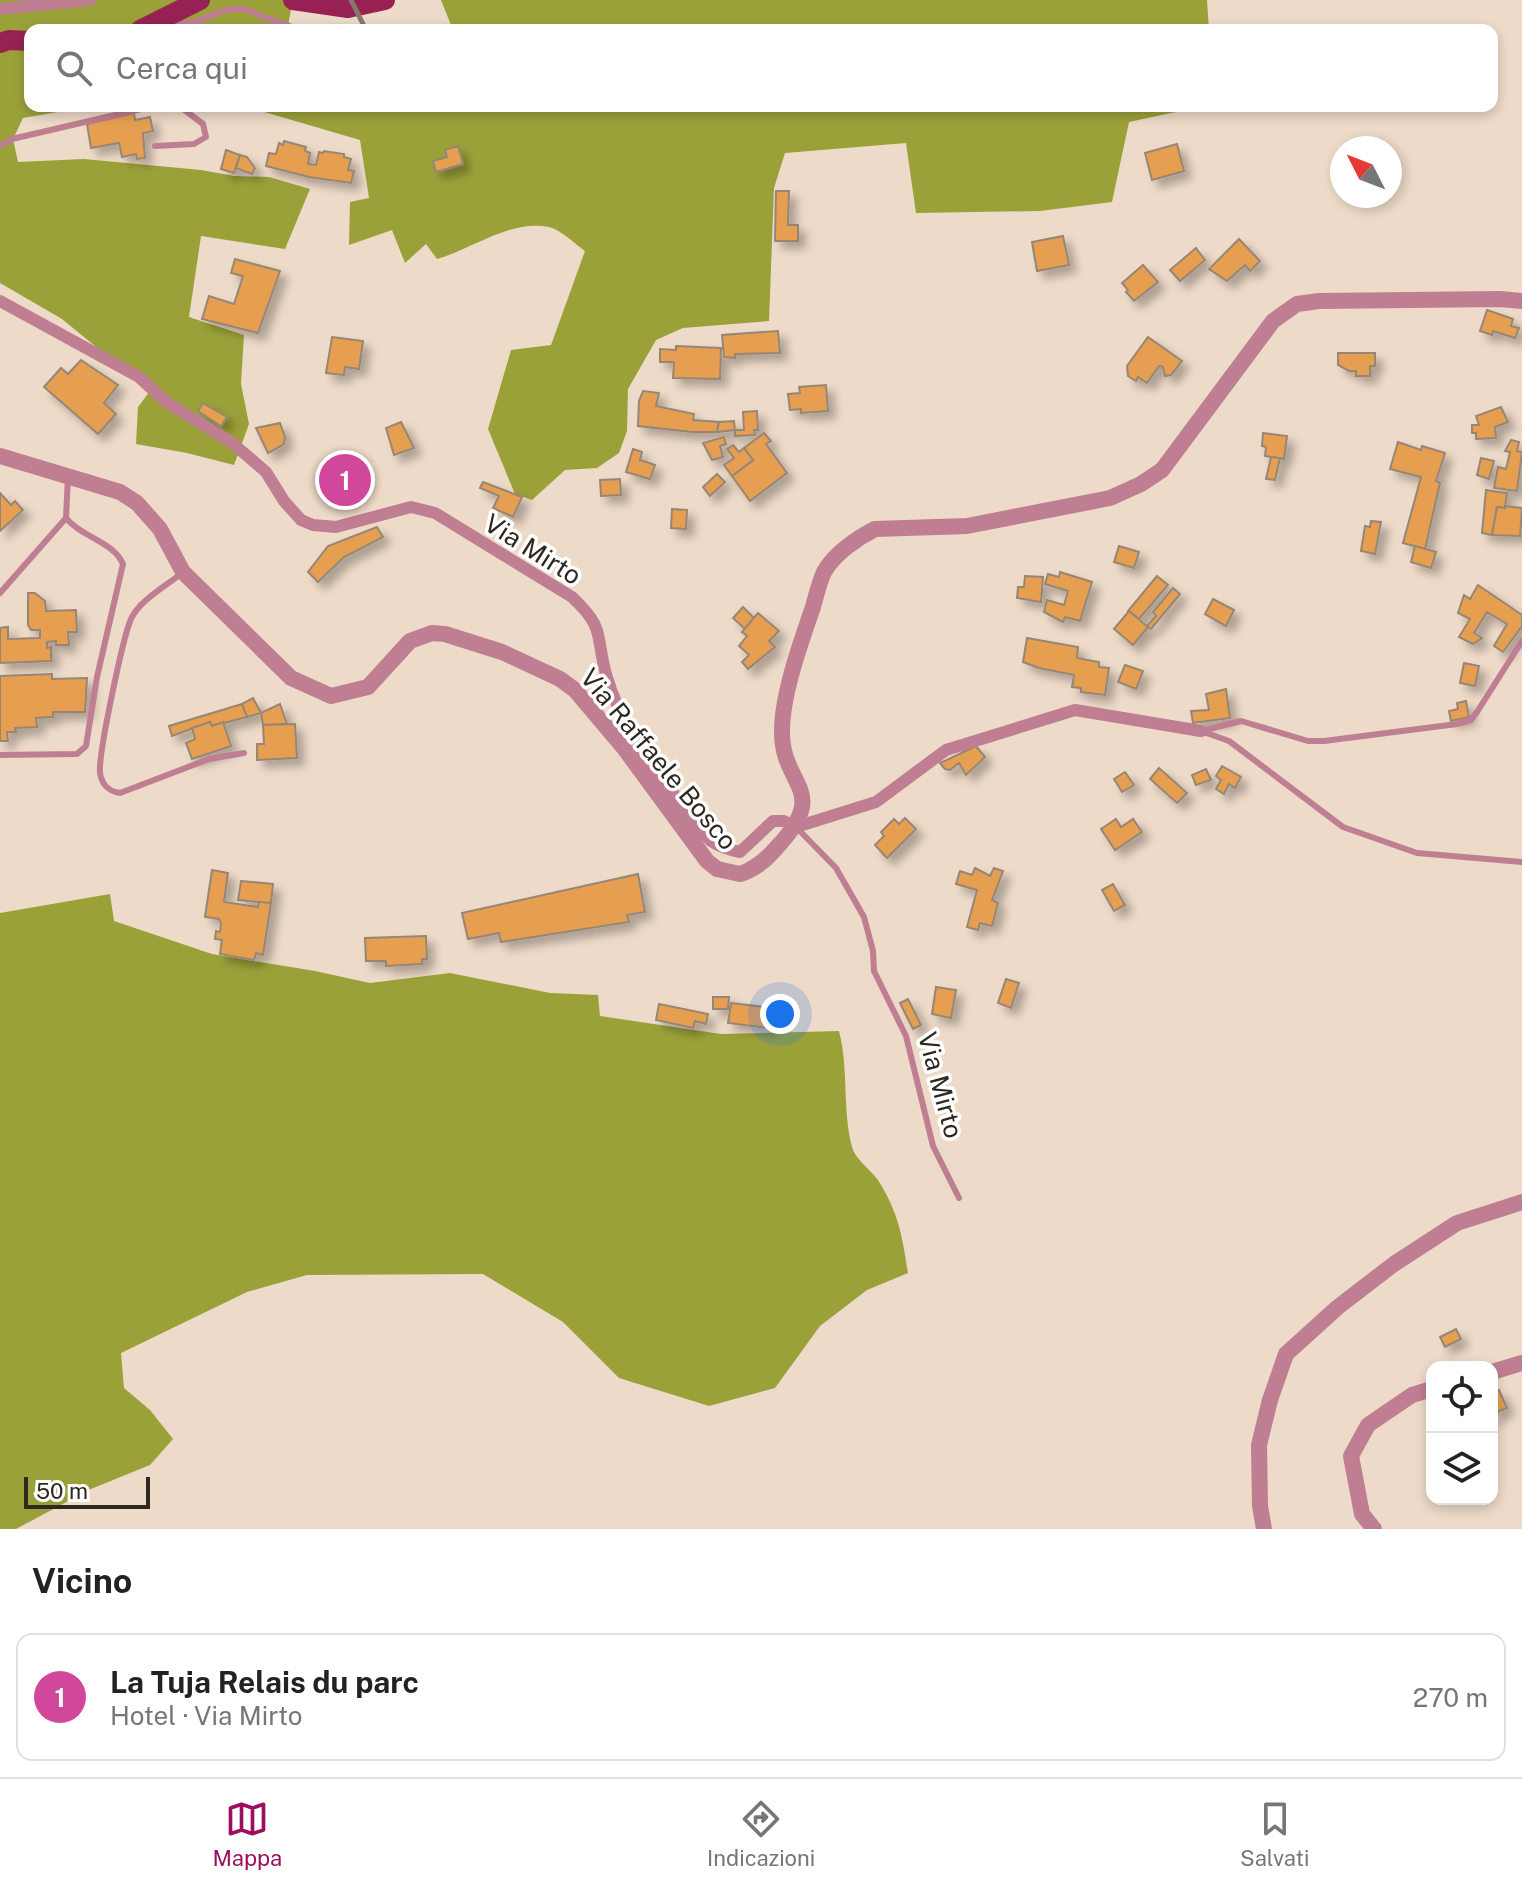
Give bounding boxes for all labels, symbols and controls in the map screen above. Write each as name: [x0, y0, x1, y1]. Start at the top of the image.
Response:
search box: [24, 24, 1498, 112]
icon: search: [52, 46, 96, 90]
text: Cerca qui: [116, 50, 248, 86]
north arrow: [1330, 136, 1402, 208]
pin: 1: [319, 450, 371, 510]
street label: Via Mirto: [479, 507, 587, 591]
street label: Via Raffaele Bosco: [574, 662, 744, 856]
your location: [760, 994, 800, 1034]
street label: Via Mirto: [912, 1029, 970, 1141]
map controls: [1426, 1361, 1498, 1505]
button: locate: [1426, 1361, 1498, 1433]
button: layers: [1426, 1433, 1498, 1505]
scale bar: [24, 1473, 150, 1509]
text: 50 m: [36, 1478, 88, 1504]
text: Vicino: [32, 1561, 132, 1601]
text: La Tuja Relais du parc: [110, 1664, 419, 1700]
text: 1: [54, 1682, 66, 1713]
text: 270 m: [1413, 1682, 1488, 1713]
text: Hotel · Via Mirto: [110, 1700, 303, 1731]
tab: Mappa: [212, 1797, 282, 1871]
tab: Indicazioni: [707, 1797, 815, 1871]
tab: Salvati: [1240, 1797, 1310, 1871]

